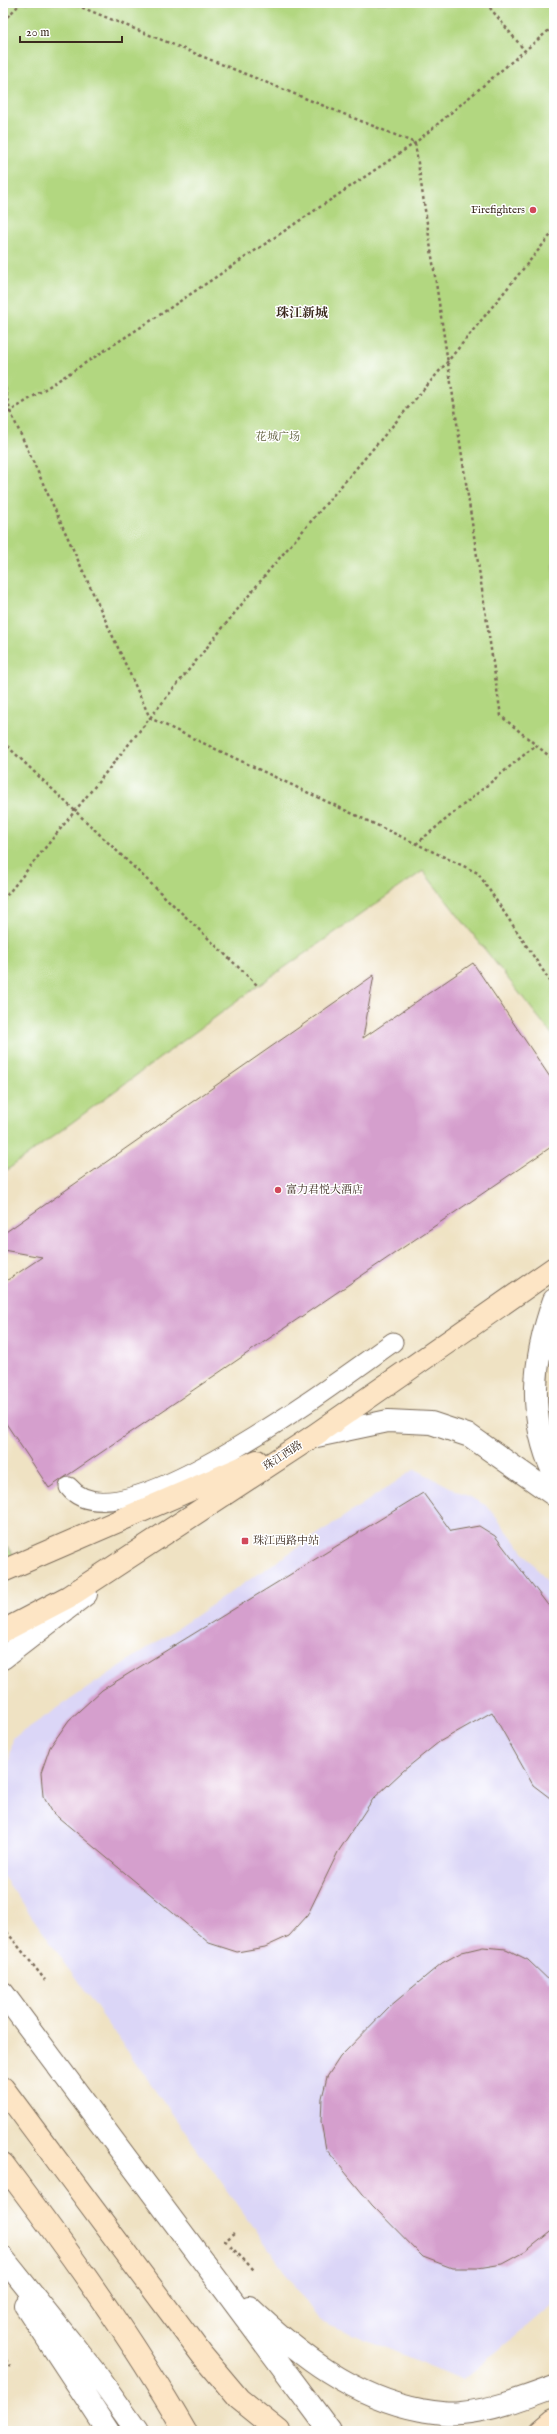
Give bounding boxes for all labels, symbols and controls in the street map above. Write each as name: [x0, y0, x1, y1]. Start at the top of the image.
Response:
scale bar: [20, 18, 122, 44]
text: 20 m: [26, 25, 49, 40]
place label: Firefighters: [471, 203, 525, 217]
marker: Firefighters: [528, 205, 538, 215]
district label: 珠江新城: [276, 305, 328, 322]
park label: 花城广场: [256, 430, 300, 444]
place label: 富力君悦大酒店: [286, 1183, 363, 1197]
marker: 富力君悦大酒店: [273, 1185, 283, 1195]
street label: 珠江西路: [261, 1438, 305, 1474]
place label: 珠江西路中站: [253, 1534, 319, 1548]
marker: 珠江西路中站: [240, 1536, 250, 1546]

